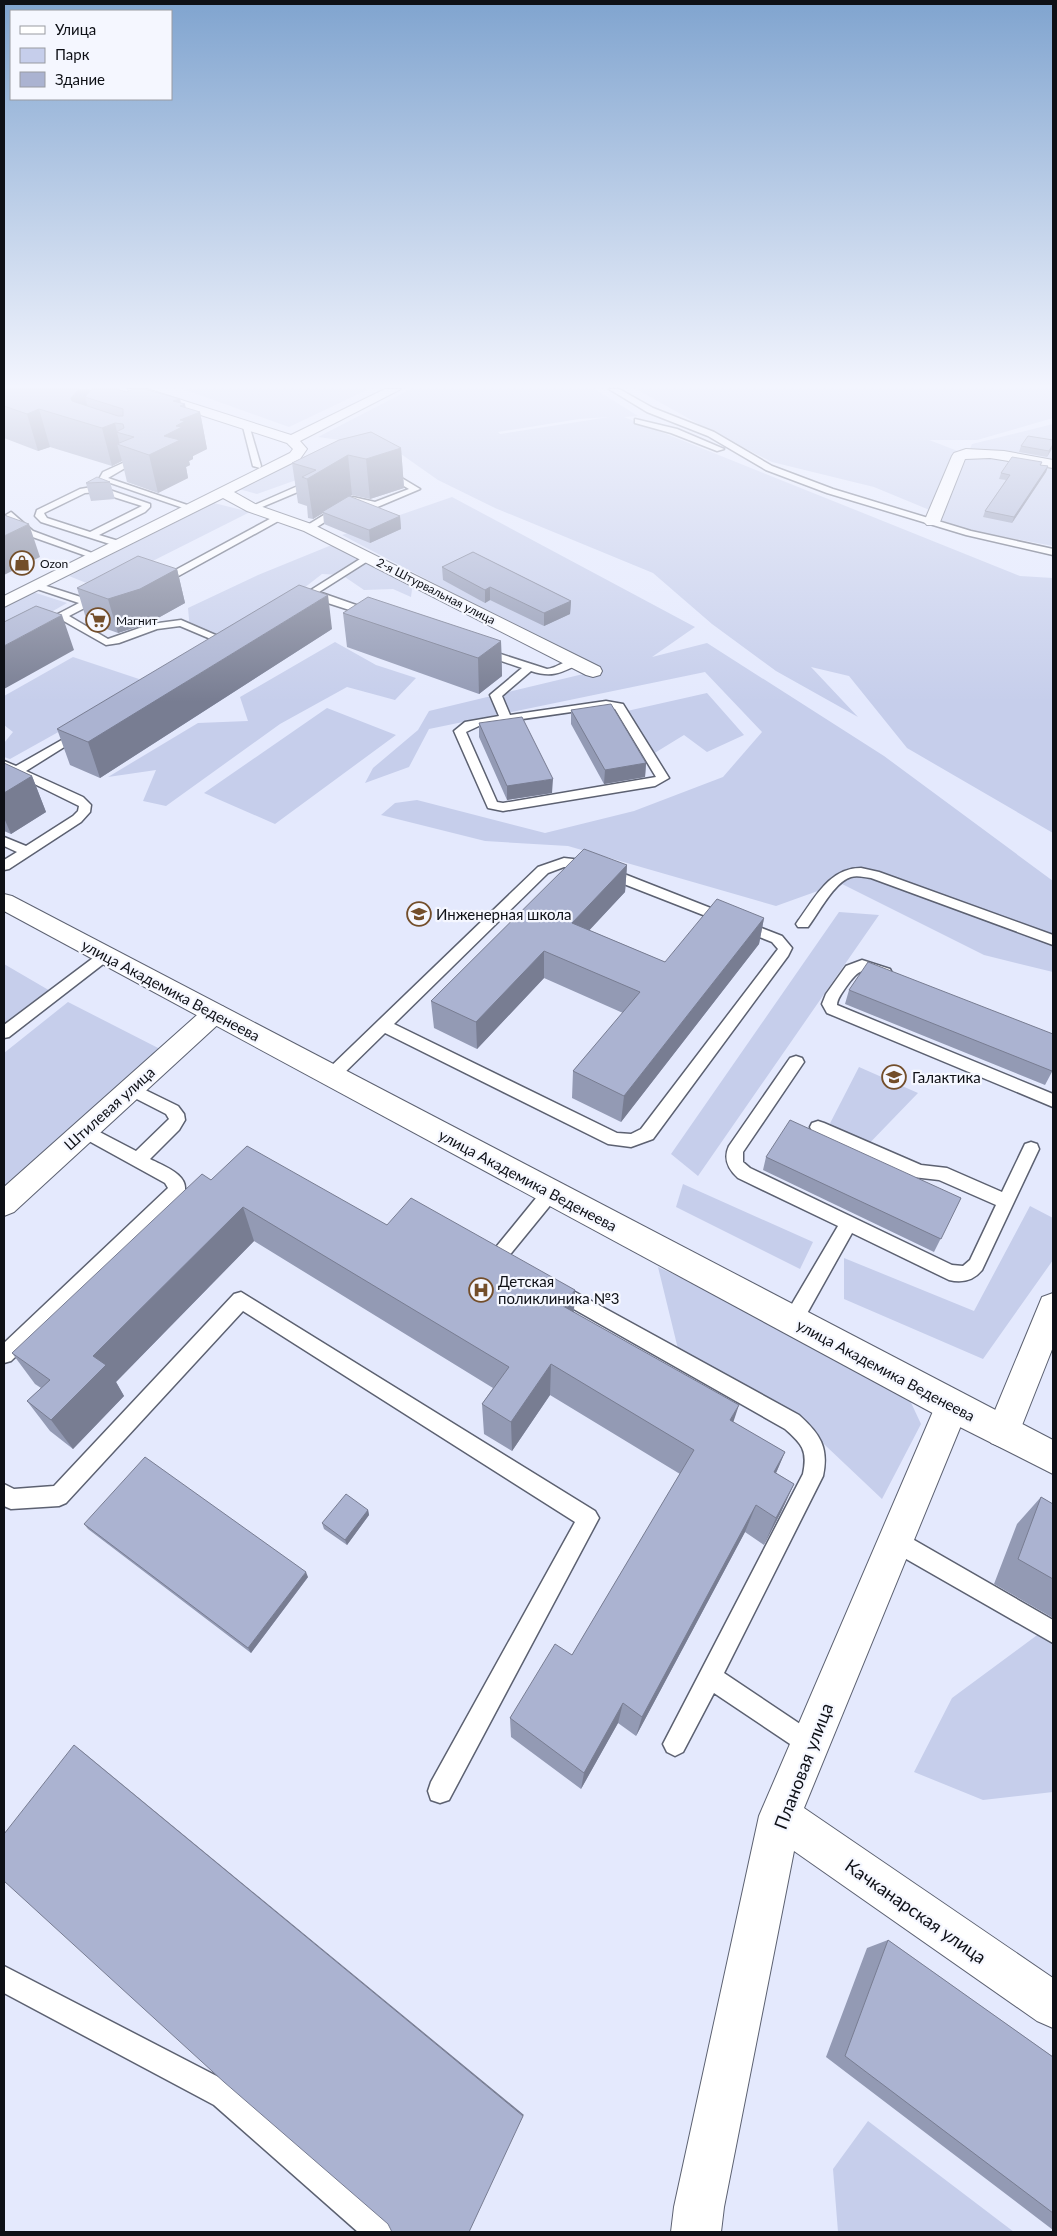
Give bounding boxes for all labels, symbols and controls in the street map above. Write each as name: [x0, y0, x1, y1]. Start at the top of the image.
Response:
legend: [10, 10, 172, 100]
text: Улица: [55, 20, 96, 38]
text: Парк: [55, 45, 90, 63]
text: Здание: [55, 70, 105, 88]
shop icon: Ozon: [9, 550, 35, 576]
street label: 2-я Штурвальная улица: [374, 554, 498, 628]
place label: Ozon: [40, 556, 68, 571]
supermarket icon: Магнит: [85, 607, 111, 633]
place label: Магнит: [116, 613, 158, 628]
school or university icon: Инженерная школа: [406, 901, 432, 927]
place label: Инженерная школа: [436, 905, 571, 923]
street label: улица Академика Веденеева: [79, 935, 263, 1045]
street label: Штилевая улица: [60, 1062, 158, 1154]
school or university icon: Галактика: [881, 1064, 907, 1090]
place label: Галактика: [912, 1068, 981, 1086]
street label: улица Академика Веденеева: [436, 1125, 620, 1235]
place label: Детская поликлиника №3: [498, 1272, 620, 1307]
hospital icon: Детская поликлиника №3: [468, 1277, 494, 1303]
street label: улица Академика Веденеева: [794, 1315, 978, 1425]
street label: Плановая улица: [769, 1700, 837, 1832]
street label: Качканарская улица: [841, 1854, 991, 1968]

